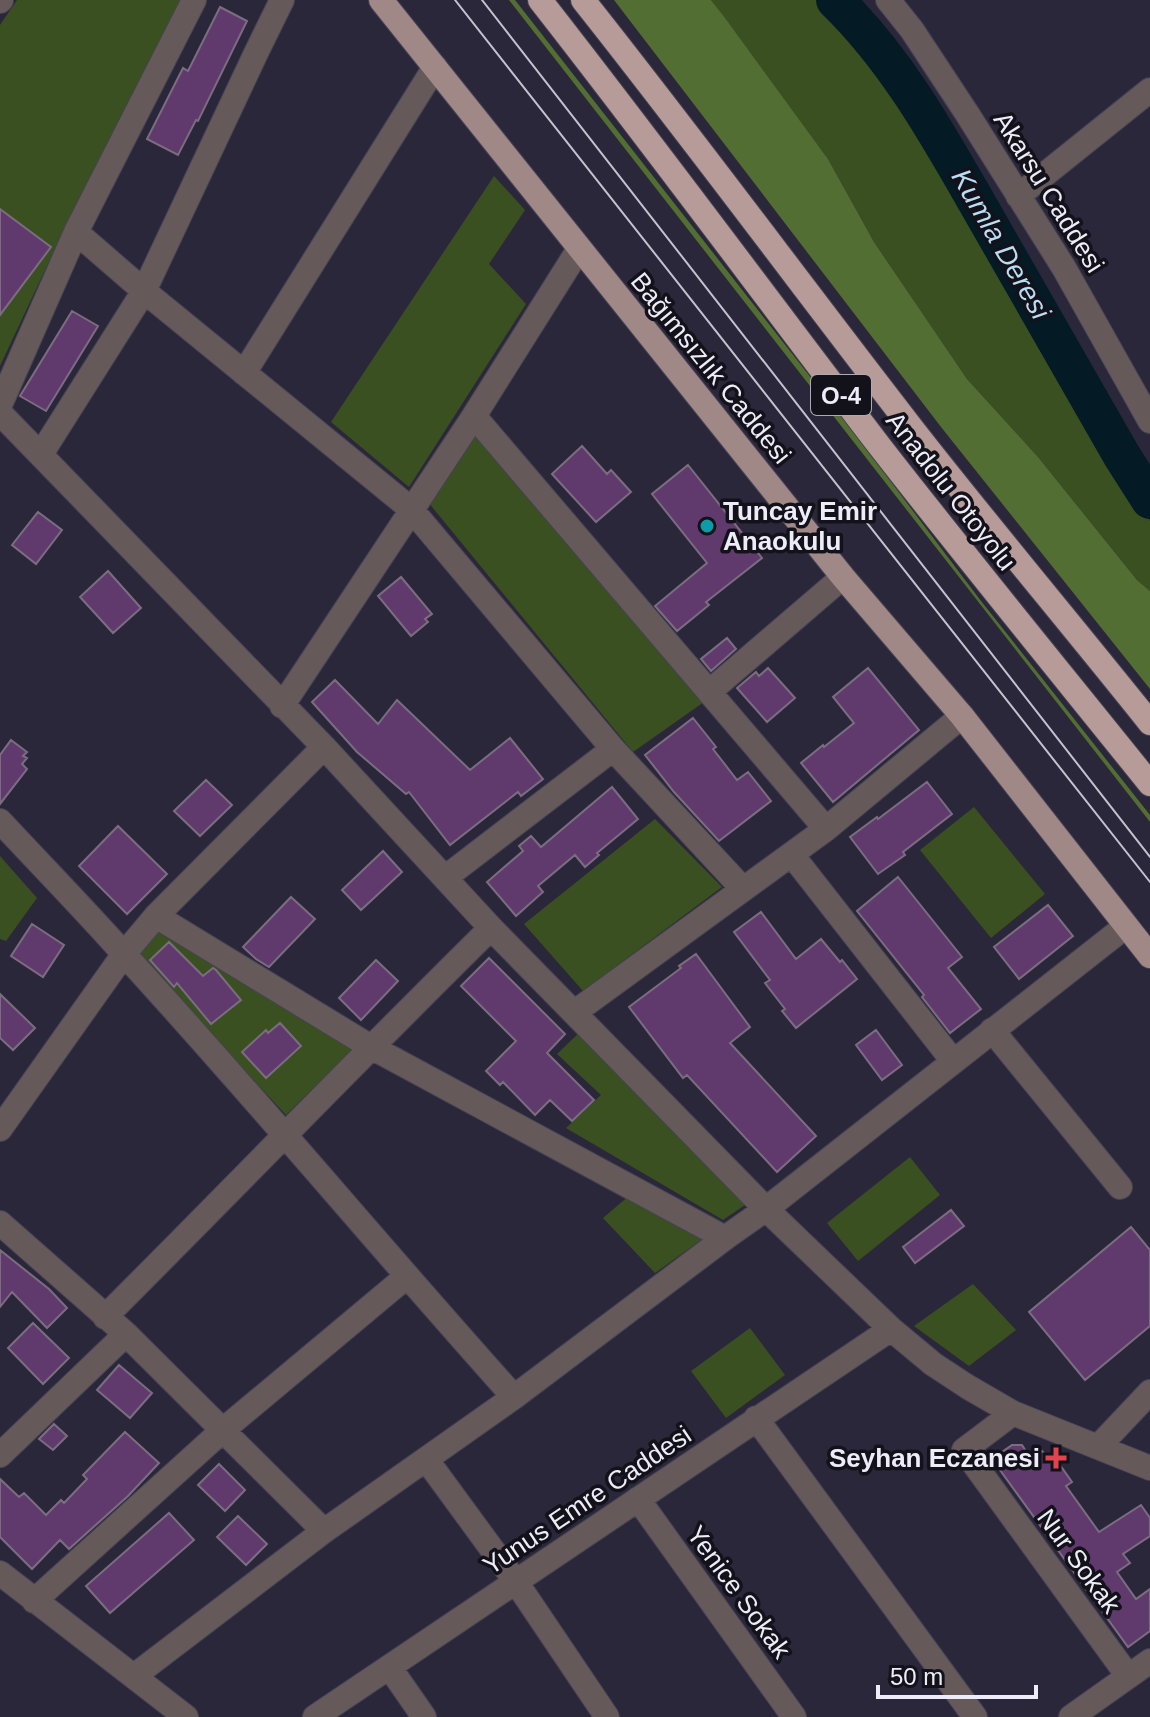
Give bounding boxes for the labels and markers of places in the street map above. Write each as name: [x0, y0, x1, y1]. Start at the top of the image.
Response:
place label: Tuncay Emir Anaokulu: [723, 496, 877, 556]
marker: Tuncay Emir Anaokulu: [698, 517, 716, 535]
place label: Seyhan Eczanesi: [829, 1443, 1040, 1473]
marker: Seyhan Eczanesi: [1047, 1449, 1065, 1467]

